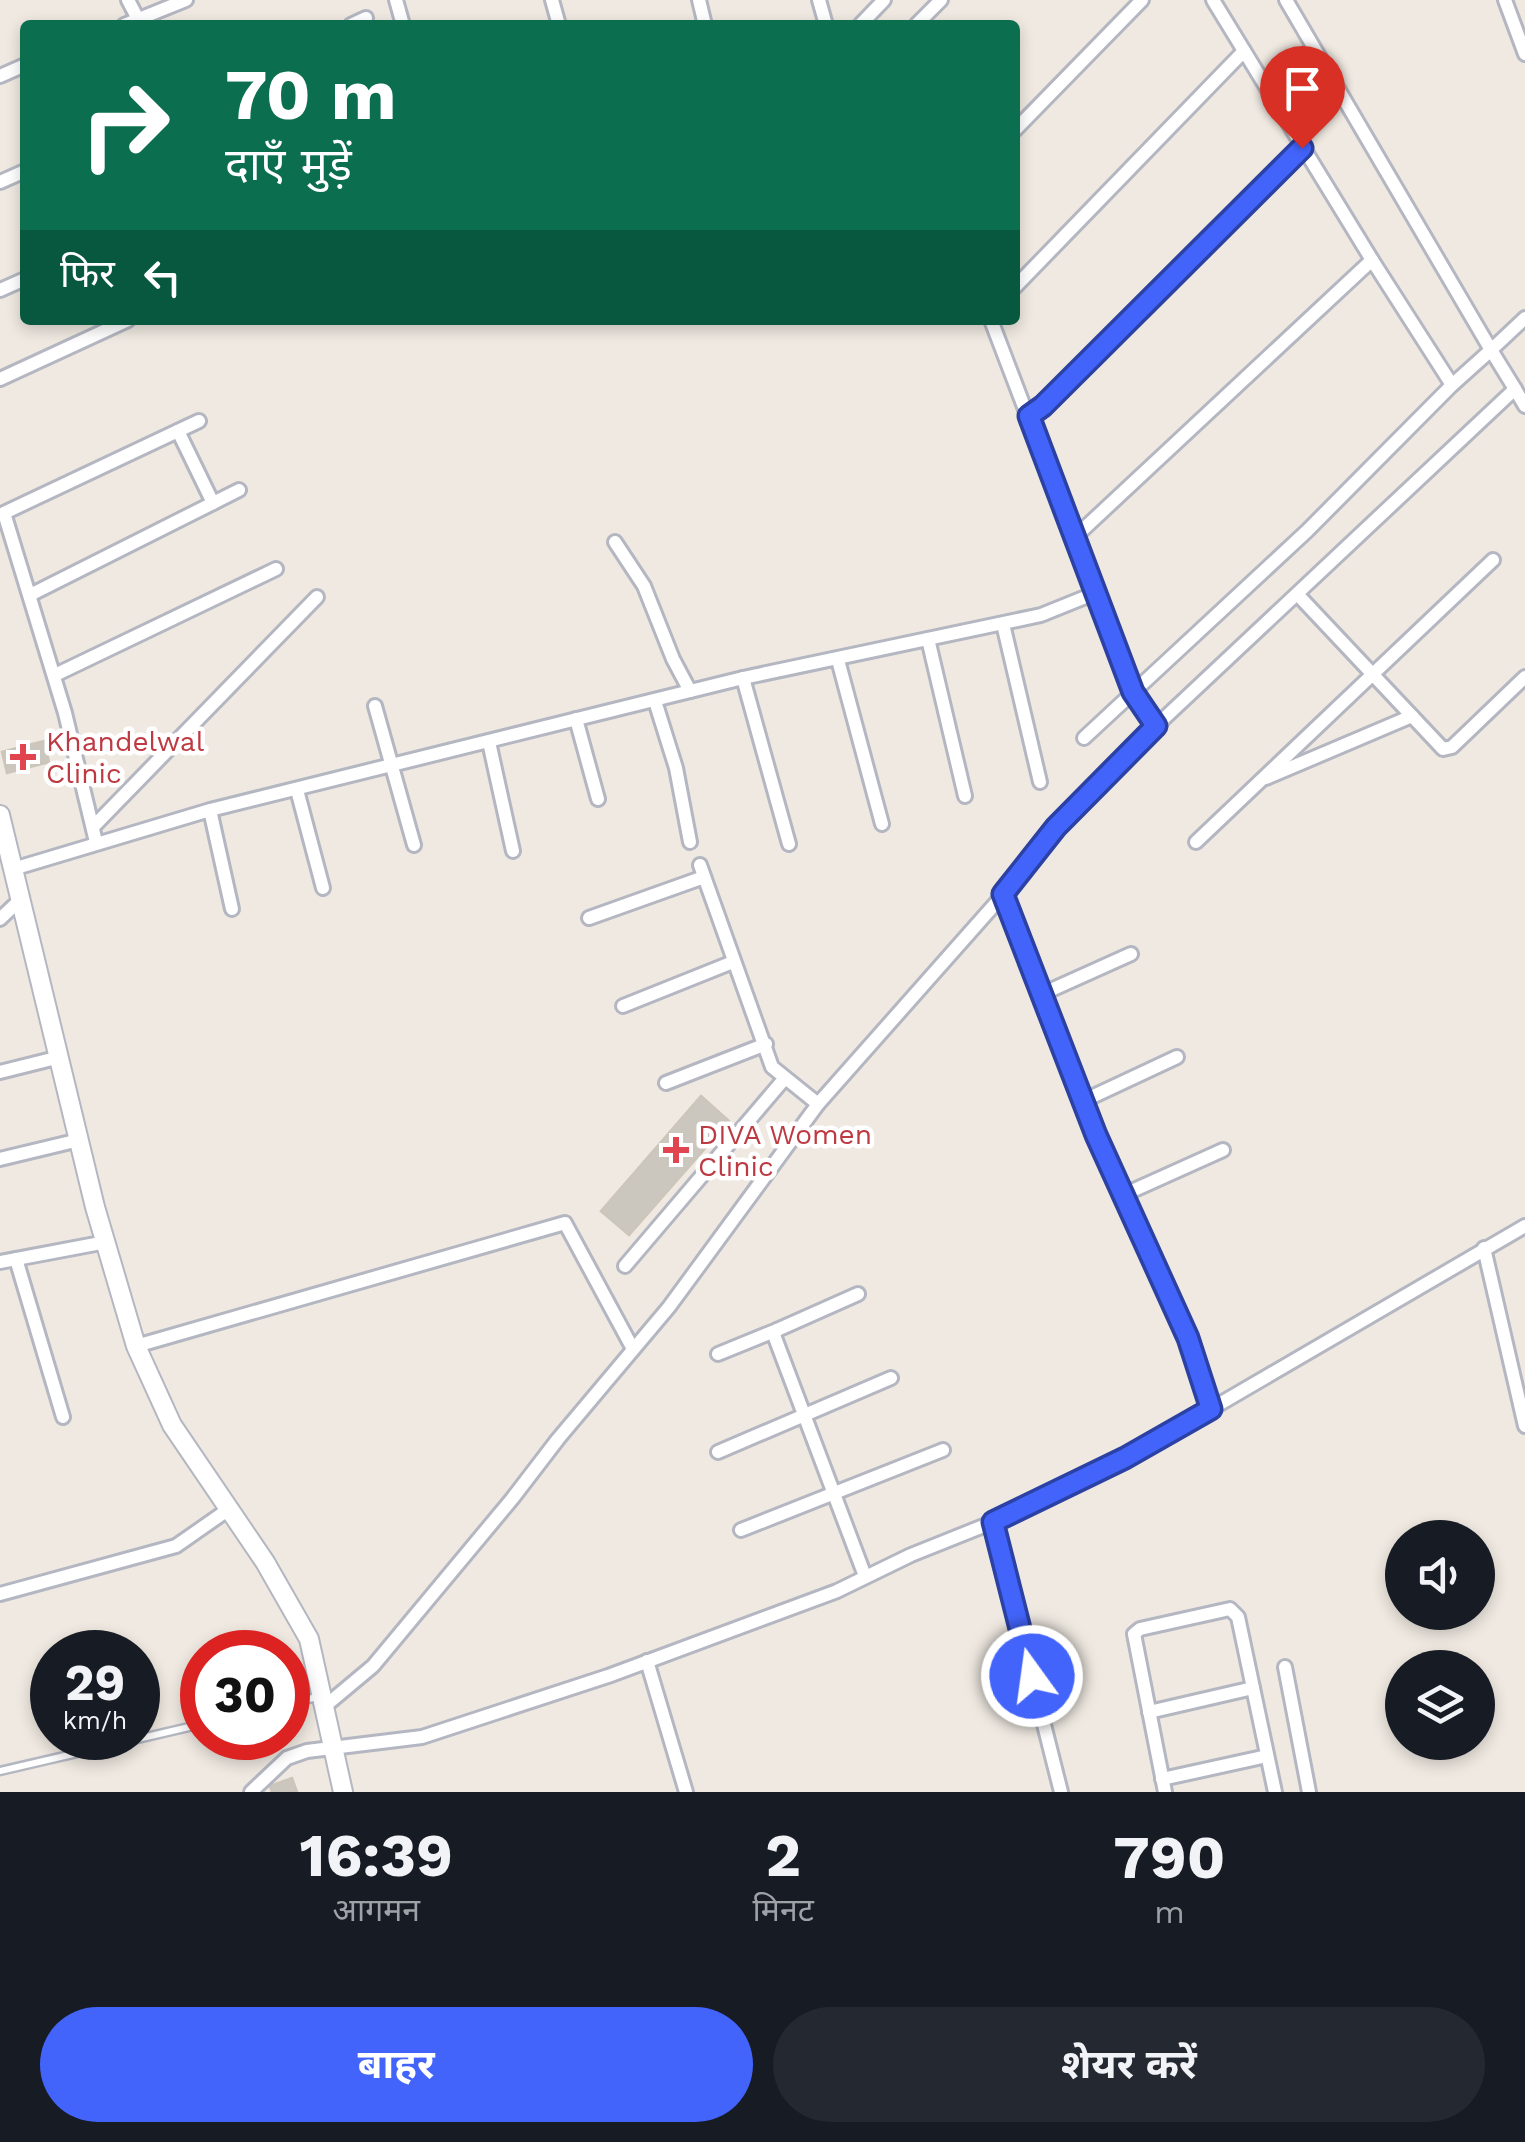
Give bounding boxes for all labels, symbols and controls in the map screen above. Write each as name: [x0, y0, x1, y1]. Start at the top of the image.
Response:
pin: [1260, 46, 1345, 149]
text: 70 m: [225, 54, 397, 136]
icon: right: [60, 60, 190, 190]
icon: arrive: [1275, 61, 1330, 116]
text: दाएँ मुड़ें: [225, 138, 352, 191]
icon: left: [135, 250, 190, 305]
text: फिर: [60, 252, 115, 296]
place label: Khandelwal Clinic: [46, 725, 205, 790]
marker: Khandelwal Clinic: [10, 744, 36, 770]
place label: DIVA Women Clinic: [698, 1118, 872, 1183]
marker: DIVA Women Clinic: [663, 1137, 689, 1163]
map controls: [1385, 1520, 1495, 1760]
button: sound: [1385, 1520, 1495, 1630]
position arrow: [980, 1624, 1084, 1728]
speed limit sign: 30: [180, 1630, 310, 1760]
button: layers: [1385, 1650, 1495, 1760]
text: 29: [65, 1653, 125, 1712]
text: km/h: [63, 1706, 127, 1735]
text: 16:39: [300, 1820, 453, 1891]
text: 2: [765, 1820, 801, 1891]
text: 790: [1113, 1822, 1225, 1893]
text: आगमन: [332, 1891, 420, 1929]
text: मिनट: [753, 1891, 814, 1929]
text: m: [1154, 1893, 1185, 1931]
button: बाहर: [40, 2007, 753, 2122]
button: शेयर करें: [773, 2007, 1485, 2122]

